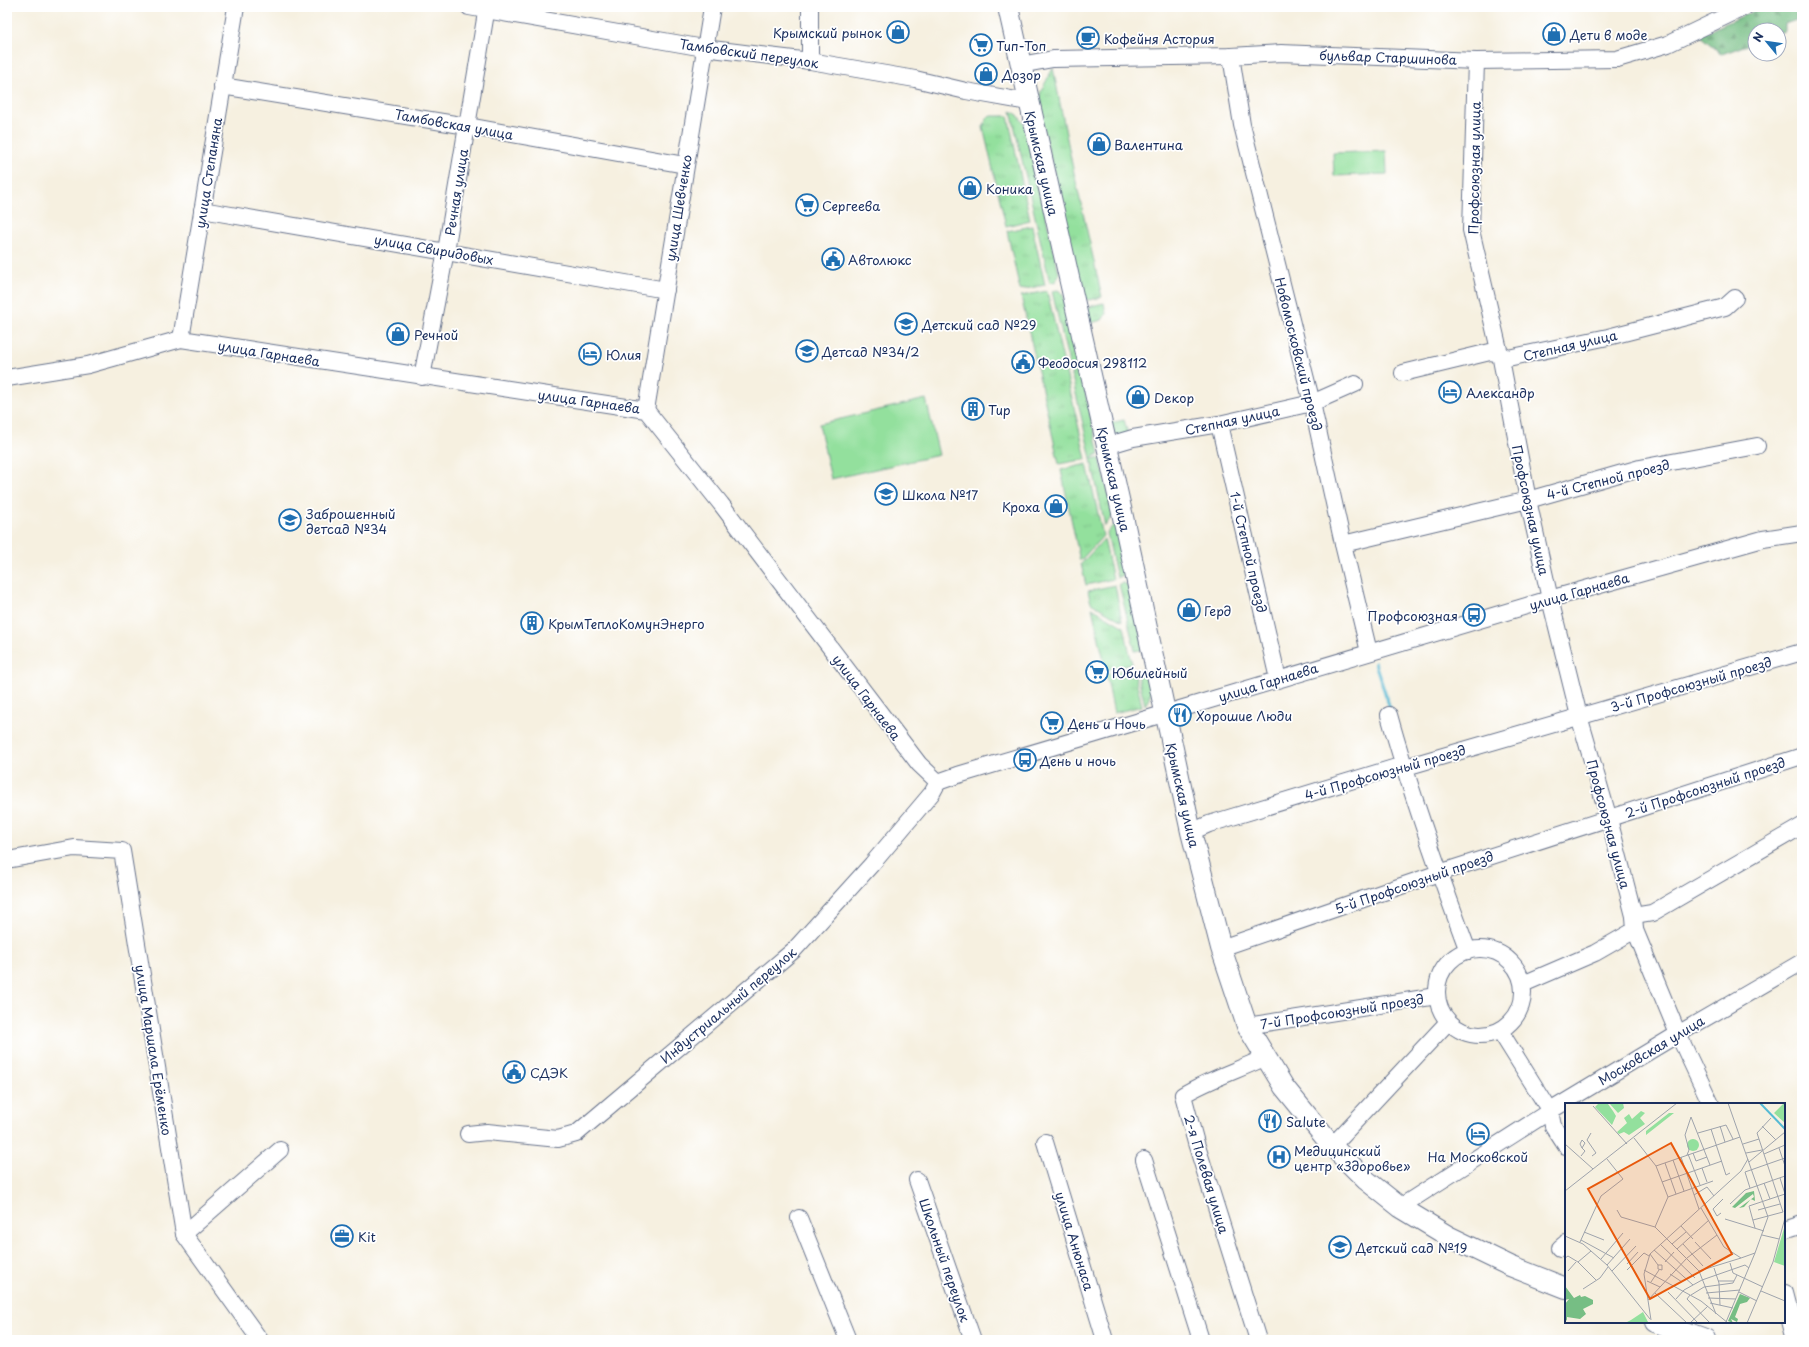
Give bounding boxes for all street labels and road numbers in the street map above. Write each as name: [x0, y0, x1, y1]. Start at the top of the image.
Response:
street label: Тамбовский переулок: [678, 34, 820, 72]
street label: бульвар Старшинова: [1319, 45, 1458, 69]
street label: Профсоюзная улица: [1463, 101, 1485, 235]
street label: Тамбовская улица: [393, 104, 516, 144]
street label: Крымская улица: [1021, 109, 1064, 218]
street label: улица Степаняна: [190, 115, 226, 230]
street label: Речная улица: [440, 146, 472, 237]
street label: улица Шевченко: [660, 153, 696, 263]
street label: улица Свиридовых: [373, 229, 495, 269]
street label: Новомосковский проезд: [1271, 275, 1327, 433]
street label: Степная улица: [1521, 325, 1620, 365]
street label: улица Гарнаева: [217, 336, 322, 371]
street label: улица Гарнаева: [537, 384, 642, 418]
street label: Степная улица: [1183, 401, 1282, 439]
street label: Крымская улица: [1093, 425, 1136, 534]
street label: Профсоюзная улица: [1508, 443, 1554, 578]
street label: 4-й Степной проезд: [1544, 454, 1672, 504]
street label: 1-й Степной проезд: [1226, 490, 1272, 614]
street label: улица Гарнаева: [1527, 567, 1632, 614]
street label: улица Гарнаева: [828, 650, 906, 745]
street label: 3-й Профсоюзный проезд: [1608, 652, 1774, 716]
street label: улица Гарнаева: [1216, 658, 1321, 706]
street label: 4-й Профсоюзный проезд: [1302, 740, 1468, 804]
street label: Крымская улица: [1162, 741, 1205, 850]
street label: 2-й Профсоюзный проезд: [1622, 752, 1788, 822]
street label: Профсоюзная улица: [1583, 757, 1636, 891]
street label: 5-й Профсоюзный проезд: [1332, 846, 1496, 918]
street label: Индустриальный переулок: [656, 942, 800, 1068]
street label: улица Маршала Ерёменко: [131, 963, 177, 1137]
street label: 7-й Профсоюзный проезд: [1259, 989, 1425, 1033]
street label: Московская улица: [1594, 1010, 1708, 1089]
street label: 2-я Полевая улица: [1180, 1112, 1234, 1236]
street label: улица Анюнаса: [1051, 1189, 1099, 1294]
street label: Школьный переулок: [915, 1196, 975, 1325]

